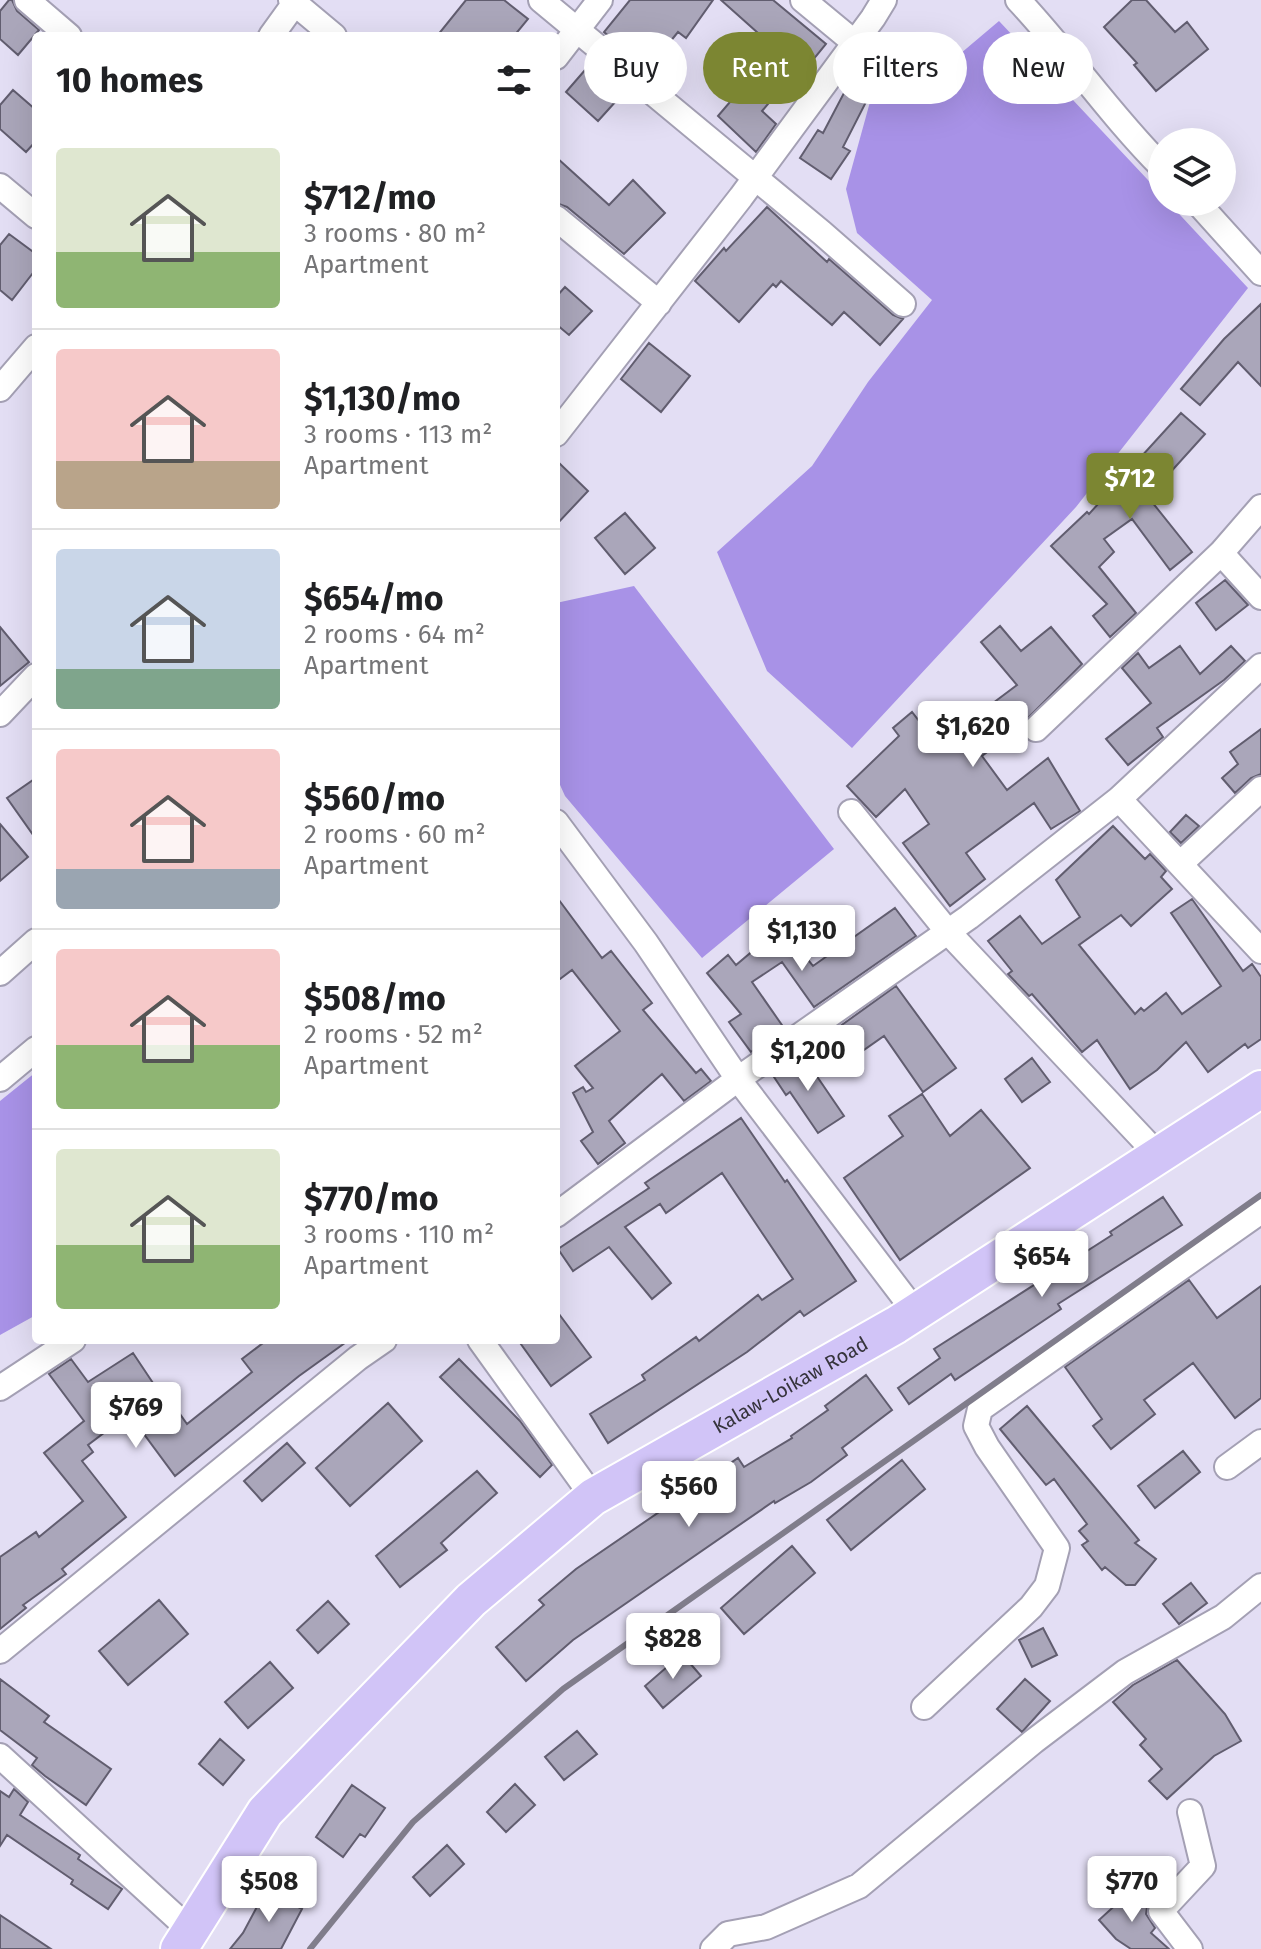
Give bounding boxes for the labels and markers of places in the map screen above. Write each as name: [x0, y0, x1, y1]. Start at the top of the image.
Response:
pin: $712: [1083, 453, 1177, 521]
pin: $1,620: [908, 701, 1038, 769]
pin: $1,130: [737, 905, 867, 973]
pin: $1,200: [743, 1025, 873, 1093]
pin: $654: [995, 1231, 1089, 1299]
pin: $769: [89, 1382, 183, 1450]
pin: $560: [642, 1461, 736, 1529]
pin: $828: [626, 1613, 720, 1681]
pin: $508: [222, 1856, 316, 1924]
pin: $770: [1085, 1856, 1179, 1924]

